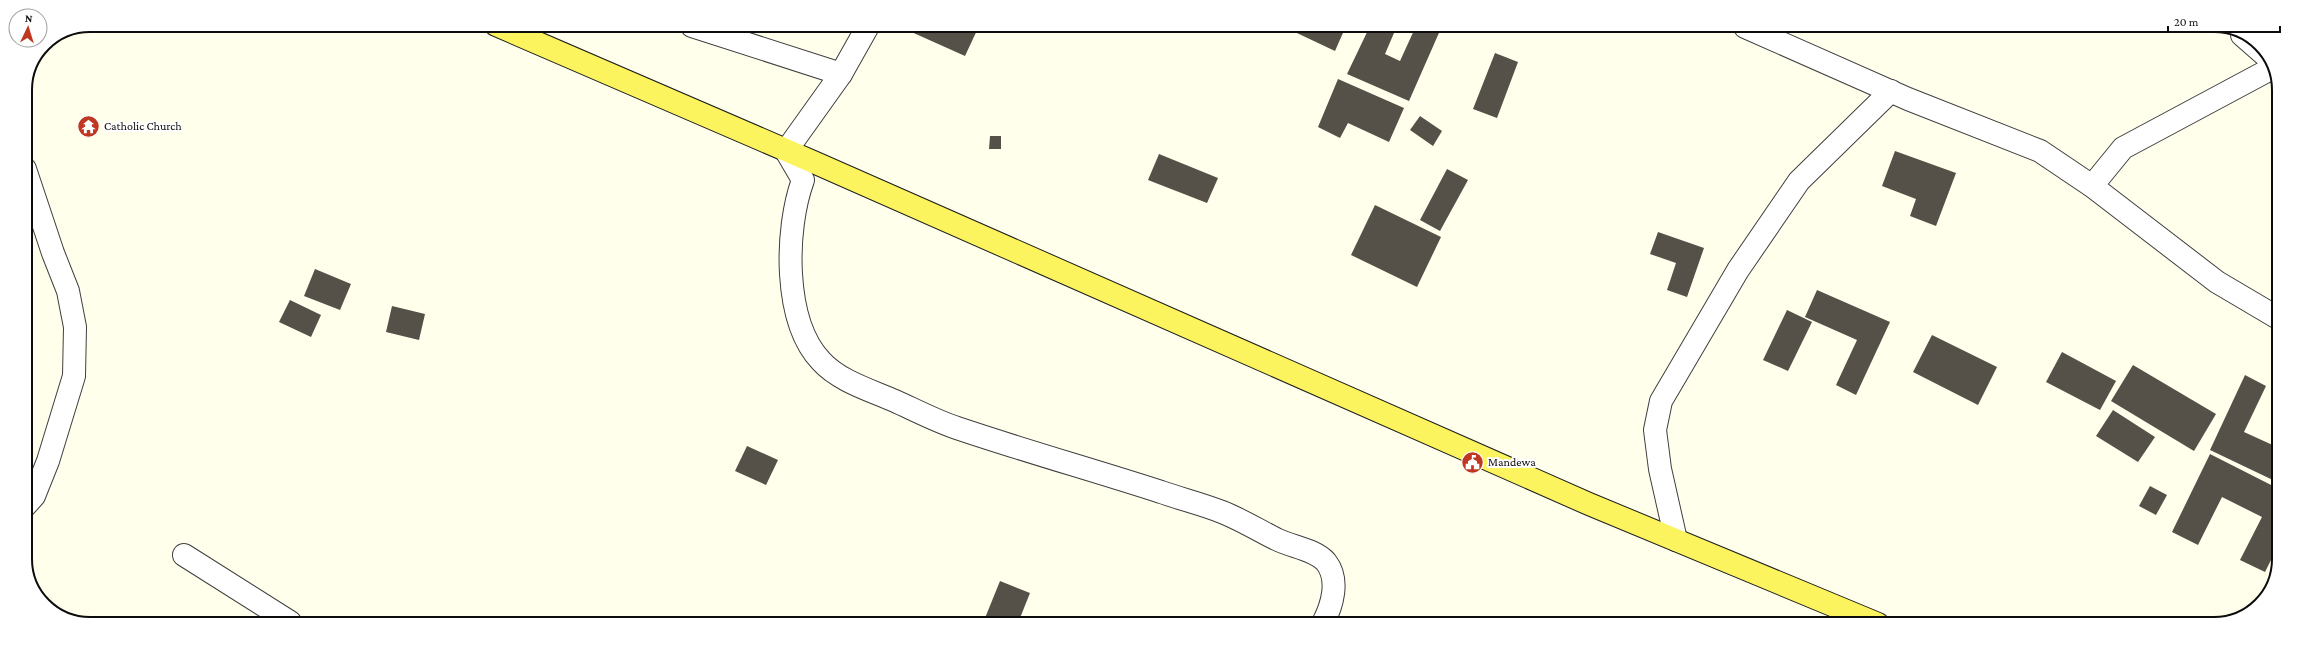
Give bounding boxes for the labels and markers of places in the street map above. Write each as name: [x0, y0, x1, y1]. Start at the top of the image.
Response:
temple icon: Catholic Church: [75, 113, 101, 139]
place label: Catholic Church: [104, 119, 182, 133]
public building icon: Mandewa: [1460, 449, 1486, 475]
place label: Mandewa: [1488, 455, 1536, 469]

